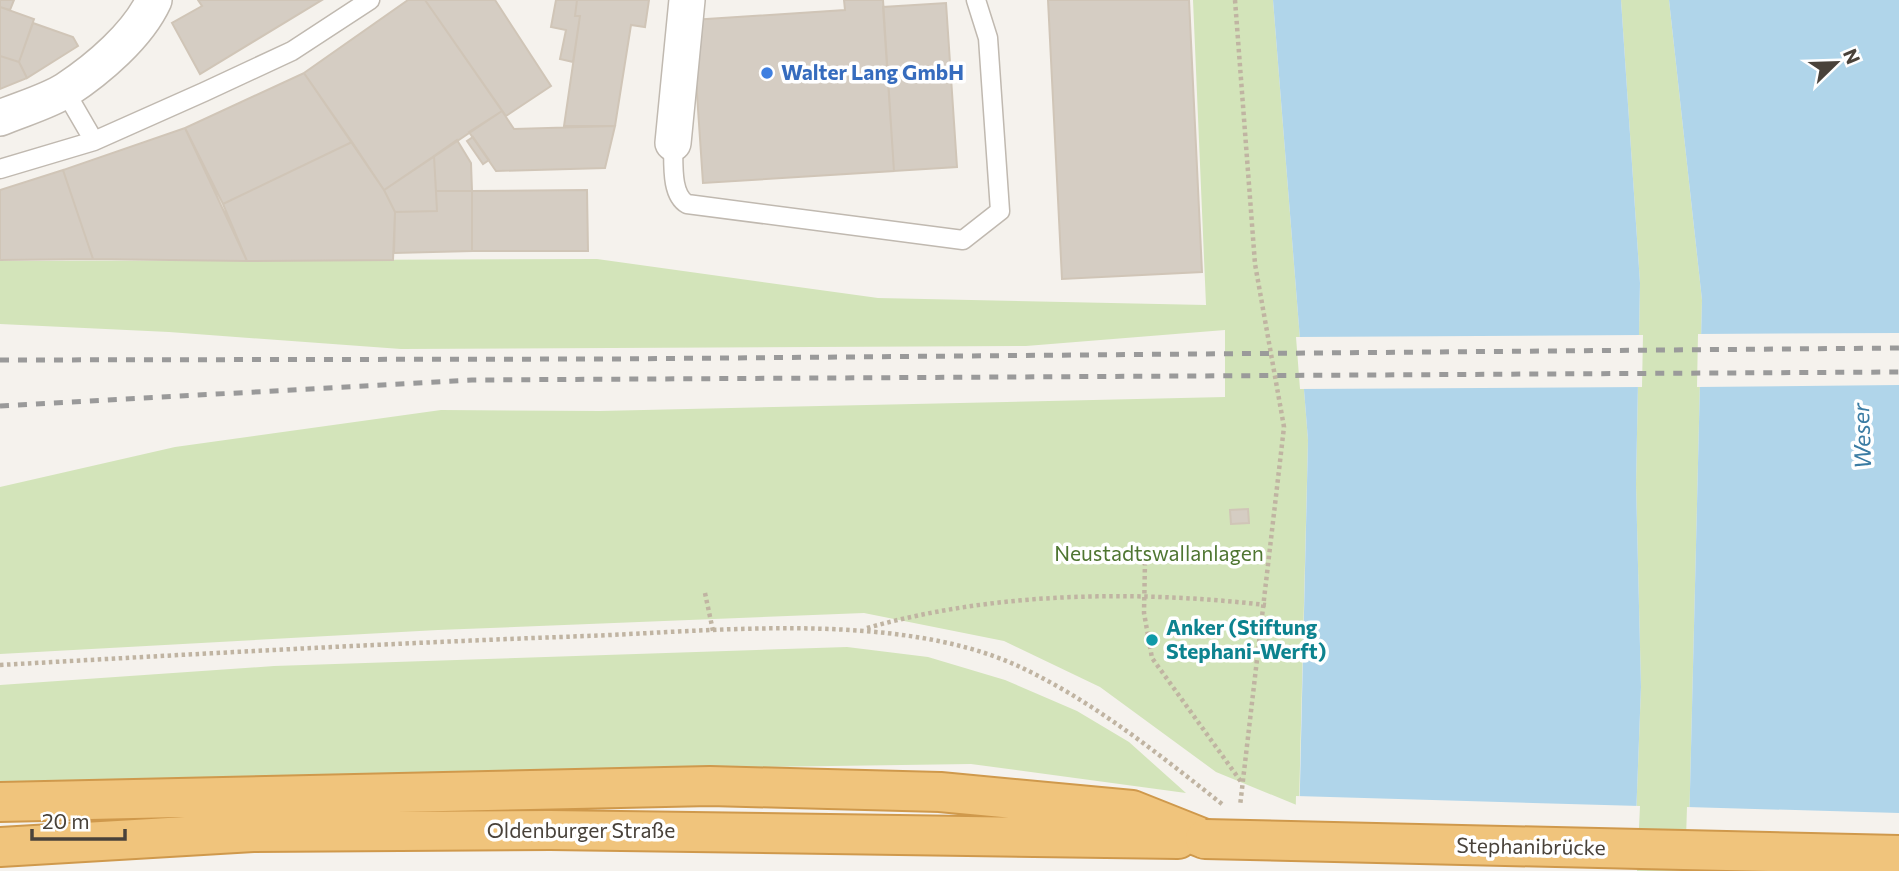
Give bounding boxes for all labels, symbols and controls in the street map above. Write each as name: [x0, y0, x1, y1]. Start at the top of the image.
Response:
north arrow: [1801, 28, 1871, 98]
text: N: [1839, 45, 1865, 67]
place label: Walter Lang GmbH: [781, 59, 964, 84]
marker: Walter Lang GmbH: [759, 65, 775, 81]
water label: Weser: [1846, 402, 1876, 470]
park label: Neustadtswallanlagen: [1054, 540, 1264, 565]
place label: Anker (Stiftung Stephani-Werft): [1166, 614, 1326, 663]
marker: Anker (Stiftung Stephani-Werft): [1144, 632, 1160, 648]
scale bar: [32, 798, 124, 842]
text: 20 m: [42, 808, 90, 833]
street label: Oldenburger Straße: [487, 817, 675, 842]
street label: Stephanibrücke: [1456, 832, 1606, 859]

